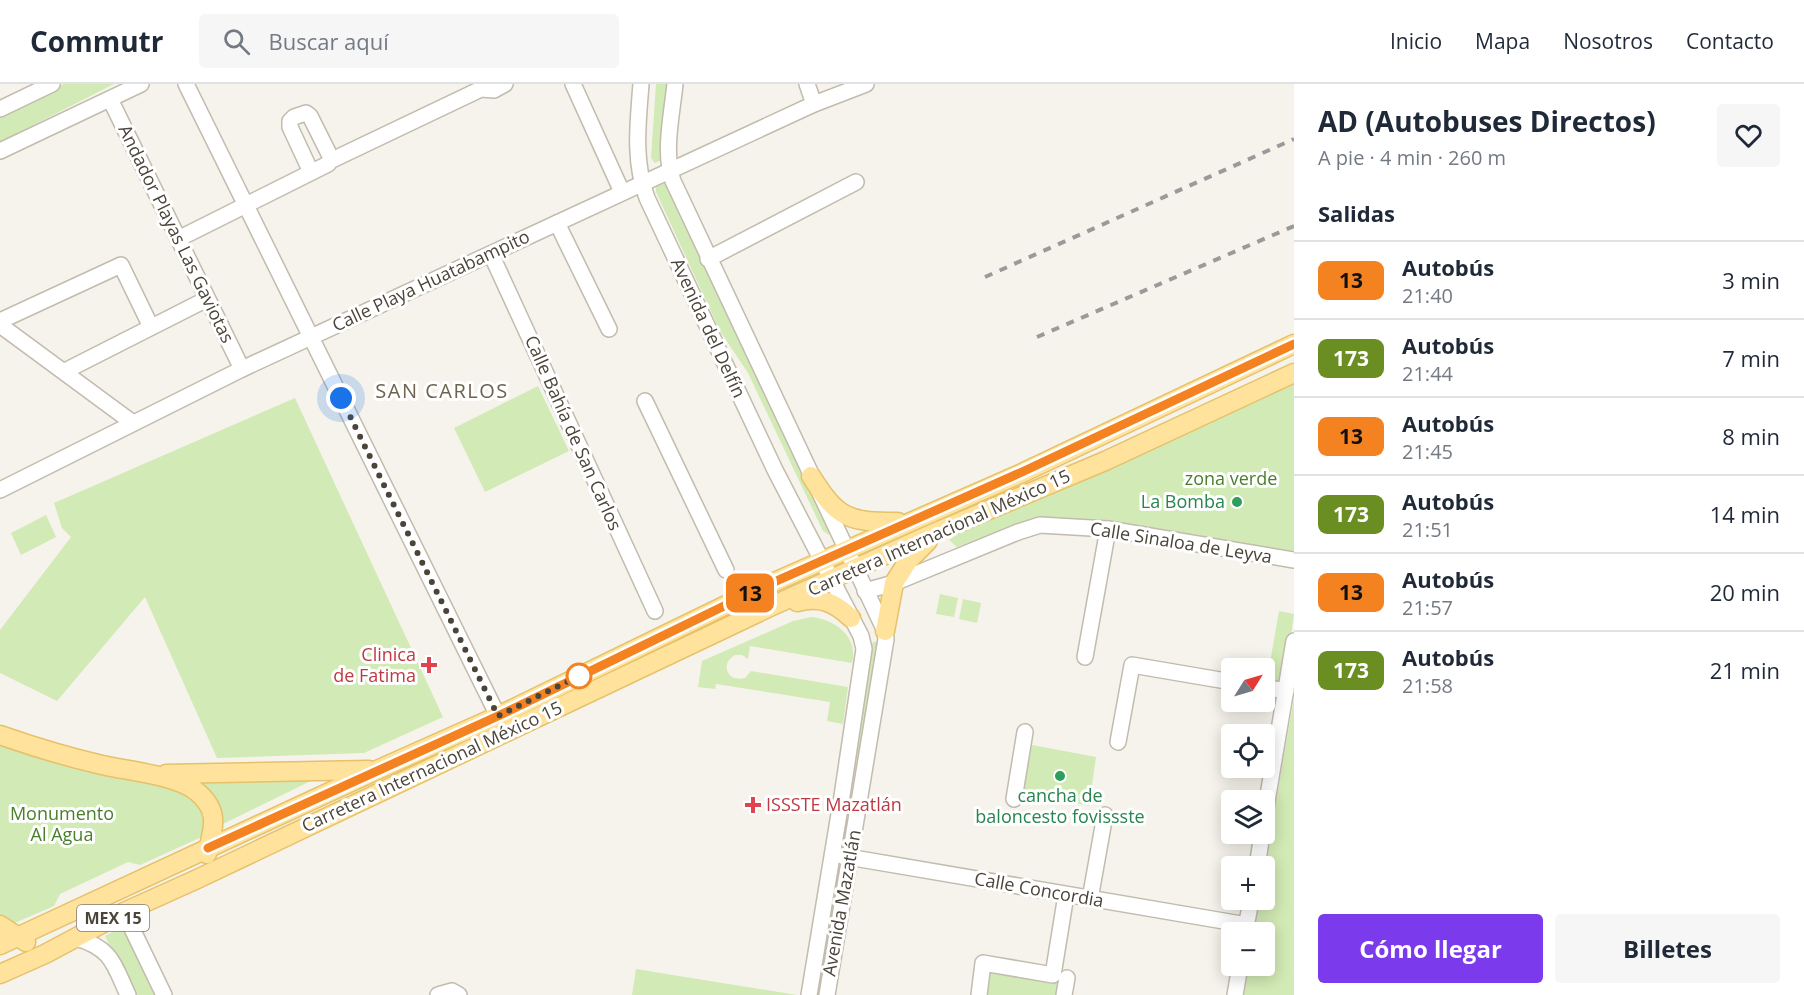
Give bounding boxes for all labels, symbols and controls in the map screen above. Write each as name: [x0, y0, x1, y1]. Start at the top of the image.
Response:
search box: [199, 14, 619, 68]
text: Commutr: [30, 22, 163, 60]
icon: search: [220, 25, 253, 58]
text: Buscar aquí: [268, 26, 389, 56]
text: Inicio: [1390, 27, 1442, 55]
text: Mapa: [1475, 27, 1530, 55]
text: Nosotros: [1563, 27, 1653, 55]
text: Contacto: [1686, 27, 1774, 55]
text: AD (Autobuses Directos): [1318, 102, 1656, 140]
button: heart: [1717, 104, 1780, 167]
street label: Andador Playas Las Gaviotas: [113, 120, 240, 347]
text: A pie · 4 min · 260 m: [1318, 144, 1506, 171]
text: Salidas: [1318, 198, 1395, 228]
street label: Calle Playa Huatabampito: [328, 224, 533, 337]
text: Autobús: [1402, 252, 1494, 282]
street label: Avenida del Delfín: [666, 254, 752, 401]
text: 3 min: [1722, 265, 1780, 295]
text: 13: [1339, 266, 1363, 294]
text: 21:40: [1402, 282, 1453, 309]
text: Autobús: [1402, 330, 1494, 360]
street label: Calle Bahía de San Carlos: [520, 331, 628, 534]
text: 7 min: [1722, 343, 1780, 373]
text: 173: [1333, 344, 1369, 372]
text: 21:44: [1402, 360, 1453, 387]
district label: SAN CARLOS: [375, 377, 509, 404]
your location: [326, 383, 356, 413]
text: Autobús: [1402, 408, 1494, 438]
text: 8 min: [1722, 421, 1780, 451]
text: 13: [1339, 422, 1363, 450]
text: 21:45: [1402, 438, 1453, 465]
street label: Carretera Internacional México 15: [804, 463, 1074, 601]
park label: zona verde: [1185, 466, 1277, 490]
text: Autobús: [1402, 486, 1494, 516]
place label: La Bomba: [1141, 489, 1225, 513]
marker: La Bomba: [1230, 495, 1244, 509]
text: 14 min: [1710, 499, 1780, 529]
text: 173: [1333, 500, 1369, 528]
street label: Calle Sinaloa de Leyva: [1088, 516, 1274, 568]
text: 21:51: [1402, 516, 1453, 543]
text: Autobús: [1402, 564, 1494, 594]
line badge: 13: [723, 574, 777, 612]
text: 20 min: [1710, 577, 1780, 607]
text: 13: [1339, 578, 1363, 606]
text: 13: [738, 579, 762, 607]
text: 21:57: [1402, 594, 1453, 621]
place label: Clinica de Fatima: [333, 642, 416, 687]
text: Autobús: [1402, 642, 1494, 672]
text: 21 min: [1710, 655, 1780, 685]
marker: Clinica de Fatima: [420, 656, 438, 674]
text: 173: [1333, 656, 1369, 684]
north arrow: [1221, 658, 1275, 712]
map controls: [1221, 658, 1275, 976]
unlabelled marker: [566, 663, 592, 689]
text: 21:58: [1402, 672, 1453, 699]
street label: Carretera Internacional México 15: [297, 695, 566, 837]
button: locate: [1221, 724, 1275, 778]
marker: cancha de baloncesto fovissste: [1053, 769, 1067, 783]
place label: cancha de baloncesto fovissste: [975, 783, 1145, 828]
button: layers: [1221, 790, 1275, 844]
place label: ISSSTE Mazatlán: [766, 792, 902, 816]
marker: ISSSTE Mazatlán: [744, 796, 762, 814]
park label: Monumento Al Agua: [10, 801, 114, 846]
street label: Avenida Mazatlán: [816, 828, 866, 978]
button: +: [1221, 856, 1275, 910]
street label: Calle Concordia: [973, 866, 1106, 912]
road number: MEX 15: [77, 905, 149, 931]
button: Cómo llegar: [1318, 914, 1543, 983]
button: Billetes: [1555, 914, 1780, 983]
button: −: [1221, 922, 1275, 976]

